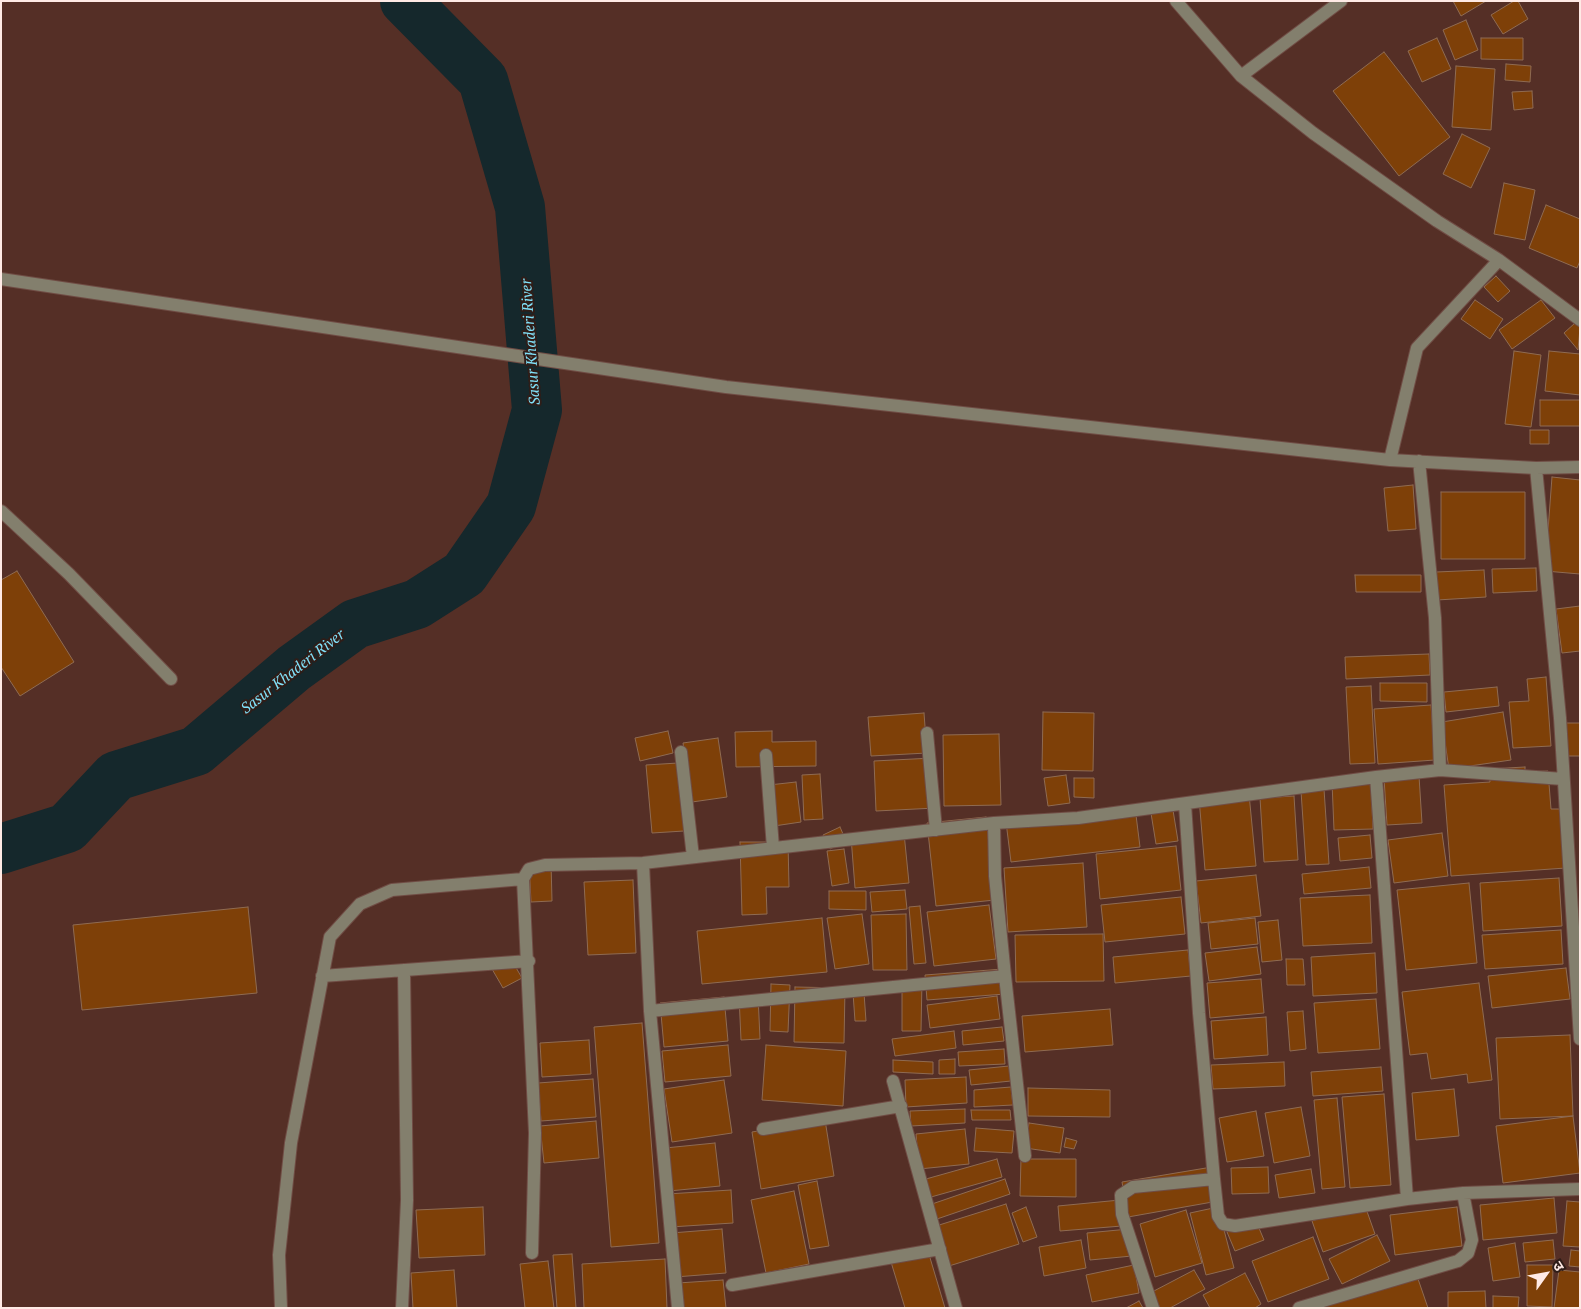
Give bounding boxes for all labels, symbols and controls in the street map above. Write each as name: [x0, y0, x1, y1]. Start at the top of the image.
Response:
water label: Sasur Khaderi River: [518, 278, 544, 406]
water label: Sasur Khaderi River: [238, 626, 348, 718]
north arrow: [1521, 1249, 1571, 1299]
text: उ: [1549, 1257, 1569, 1274]

